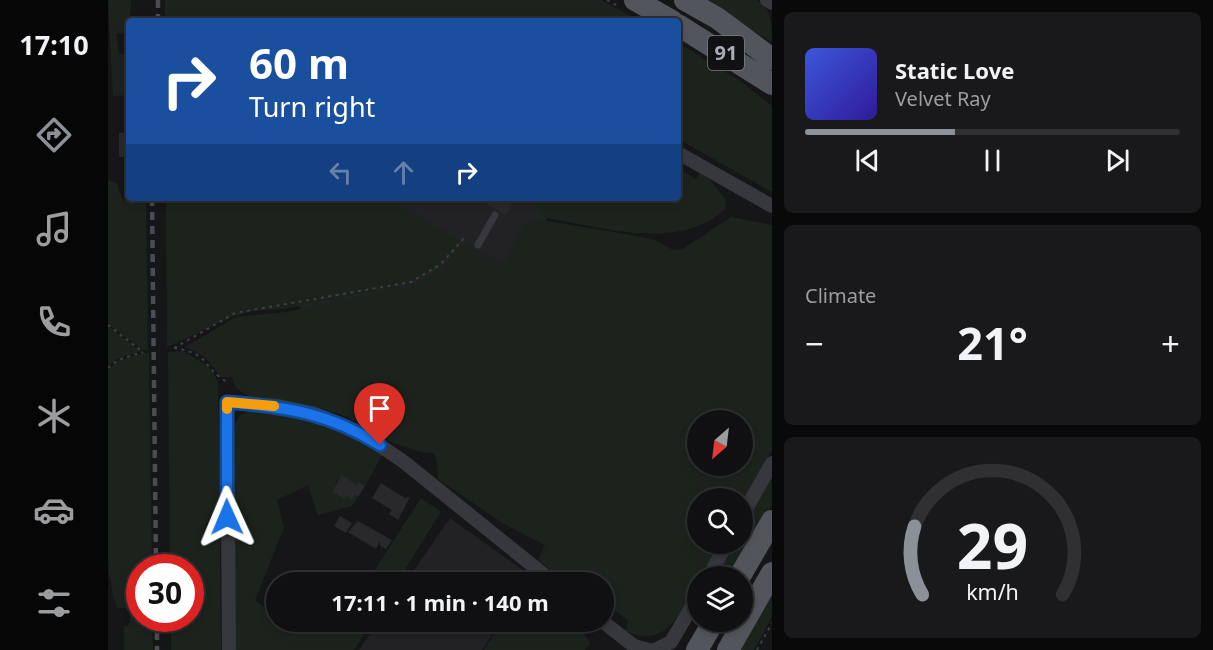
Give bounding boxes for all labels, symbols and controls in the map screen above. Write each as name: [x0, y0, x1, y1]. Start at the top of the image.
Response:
text: 17:10: [19, 26, 89, 63]
text: 60 m: [249, 34, 349, 91]
road number: 91: [708, 36, 744, 70]
icon: right: [150, 42, 228, 120]
text: Static Love: [895, 55, 1014, 85]
text: Velvet Ray: [895, 85, 991, 112]
text: Turn right: [249, 88, 375, 125]
icon: directions: [33, 114, 75, 156]
icon: previous: [851, 144, 884, 177]
icon: pause: [976, 144, 1009, 177]
icon: next: [1101, 144, 1134, 177]
icon: left: [324, 156, 357, 189]
icon: ahead: [387, 156, 420, 189]
icon: right: [450, 156, 483, 189]
icon: music: [33, 208, 75, 250]
text: Climate: [805, 282, 876, 309]
icon: phone: [33, 301, 75, 343]
text: 21°: [957, 312, 1028, 373]
text: −: [805, 321, 824, 366]
text: +: [1161, 321, 1180, 366]
pin: [354, 383, 405, 445]
icon: arrive: [363, 392, 396, 425]
icon: climate: [33, 395, 75, 437]
north arrow: [687, 410, 753, 476]
map controls: [687, 410, 753, 632]
position arrow: [195, 485, 259, 549]
button: search: [687, 488, 753, 554]
icon: car: [33, 489, 75, 531]
text: 29: [957, 502, 1028, 587]
speed limit sign: 30: [126, 554, 204, 632]
button: layers: [687, 566, 753, 632]
text: km/h: [966, 577, 1019, 606]
icon: filters: [33, 582, 75, 624]
text: 17:11 · 1 min · 140 m: [331, 587, 549, 617]

